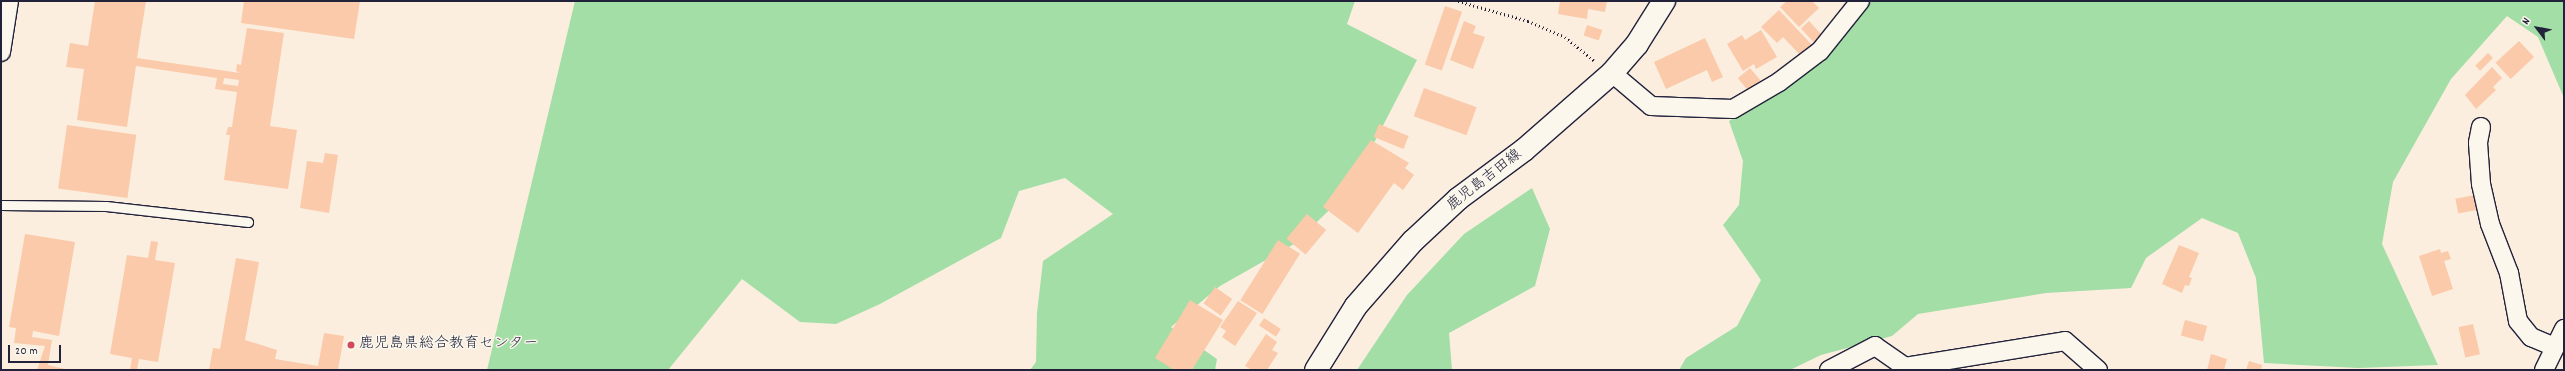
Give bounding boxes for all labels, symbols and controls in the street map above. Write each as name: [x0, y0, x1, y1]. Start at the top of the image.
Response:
north arrow: [2517, 8, 2557, 48]
text: N: [2519, 15, 2535, 28]
street label: 鹿児島吉田線: [1444, 146, 1526, 216]
place label: 鹿児島県総合教育センター: [359, 336, 539, 354]
scale bar: [10, 337, 63, 363]
marker: 鹿児島県総合教育センター: [346, 340, 356, 350]
text: 20 m: [15, 343, 38, 360]

